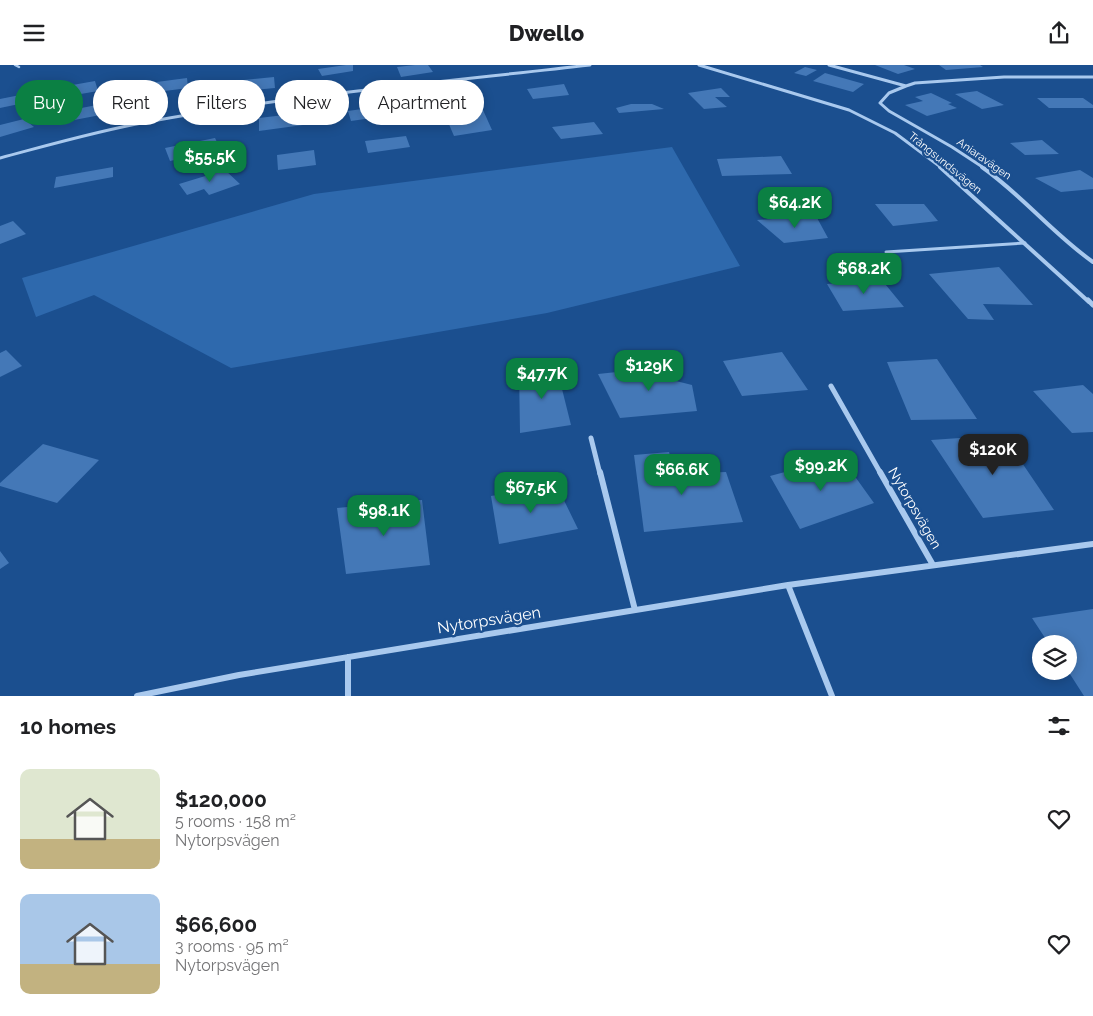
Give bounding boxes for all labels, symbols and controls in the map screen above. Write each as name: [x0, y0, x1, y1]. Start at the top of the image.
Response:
icon: menu: [20, 19, 48, 47]
icon: share: [1045, 19, 1073, 47]
text: Dwello: [509, 20, 584, 46]
chip: Buy: [15, 80, 83, 125]
chip: Rent: [93, 80, 168, 125]
chip: Filters: [178, 80, 265, 125]
chip: New: [275, 80, 349, 125]
chip: Apartment: [359, 80, 484, 125]
street label: Trångsundsvägen: [906, 129, 984, 197]
street label: Aniaravägen: [954, 136, 1014, 182]
pin: $55.5K: [169, 141, 251, 183]
text: $55.5K: [184, 147, 236, 166]
pin: $64.2K: [754, 186, 836, 229]
text: $64.2K: [769, 193, 821, 212]
pin: $68.2K: [823, 253, 905, 295]
text: $68.2K: [838, 259, 890, 278]
pin: $129K: [614, 349, 684, 392]
text: $129K: [625, 356, 673, 375]
pin: $47.7K: [501, 357, 583, 400]
text: $47.7K: [517, 364, 567, 383]
pin: $120K: [958, 433, 1028, 476]
text: $120K: [969, 440, 1017, 459]
pin: $99.2K: [780, 449, 862, 492]
pin: $66.6K: [641, 453, 723, 496]
text: $99.2K: [795, 456, 847, 475]
text: $66.6K: [655, 460, 709, 479]
street label: Nytorpsvägen: [885, 464, 945, 552]
pin: $67.5K: [490, 471, 572, 514]
text: $67.5K: [505, 478, 557, 497]
pin: $98.1K: [343, 495, 425, 537]
text: $98.1K: [358, 501, 410, 520]
street label: Nytorpsvägen: [436, 602, 542, 638]
map controls: [1032, 635, 1077, 680]
button: layers: [1032, 635, 1077, 680]
icon: filters: [1045, 712, 1073, 740]
text: 10 homes: [20, 714, 116, 739]
text: $120,000: [175, 787, 267, 812]
icon: home: [60, 789, 120, 849]
icon: heart: [1045, 805, 1073, 833]
text: 5 rooms · 158 m²: [175, 812, 296, 831]
text: Nytorpsvägen: [175, 831, 279, 850]
text: $66,600: [175, 912, 257, 937]
icon: home: [60, 914, 120, 974]
icon: heart: [1045, 930, 1073, 958]
text: 3 rooms · 95 m²: [175, 937, 289, 956]
text: Nytorpsvägen: [175, 956, 279, 975]

